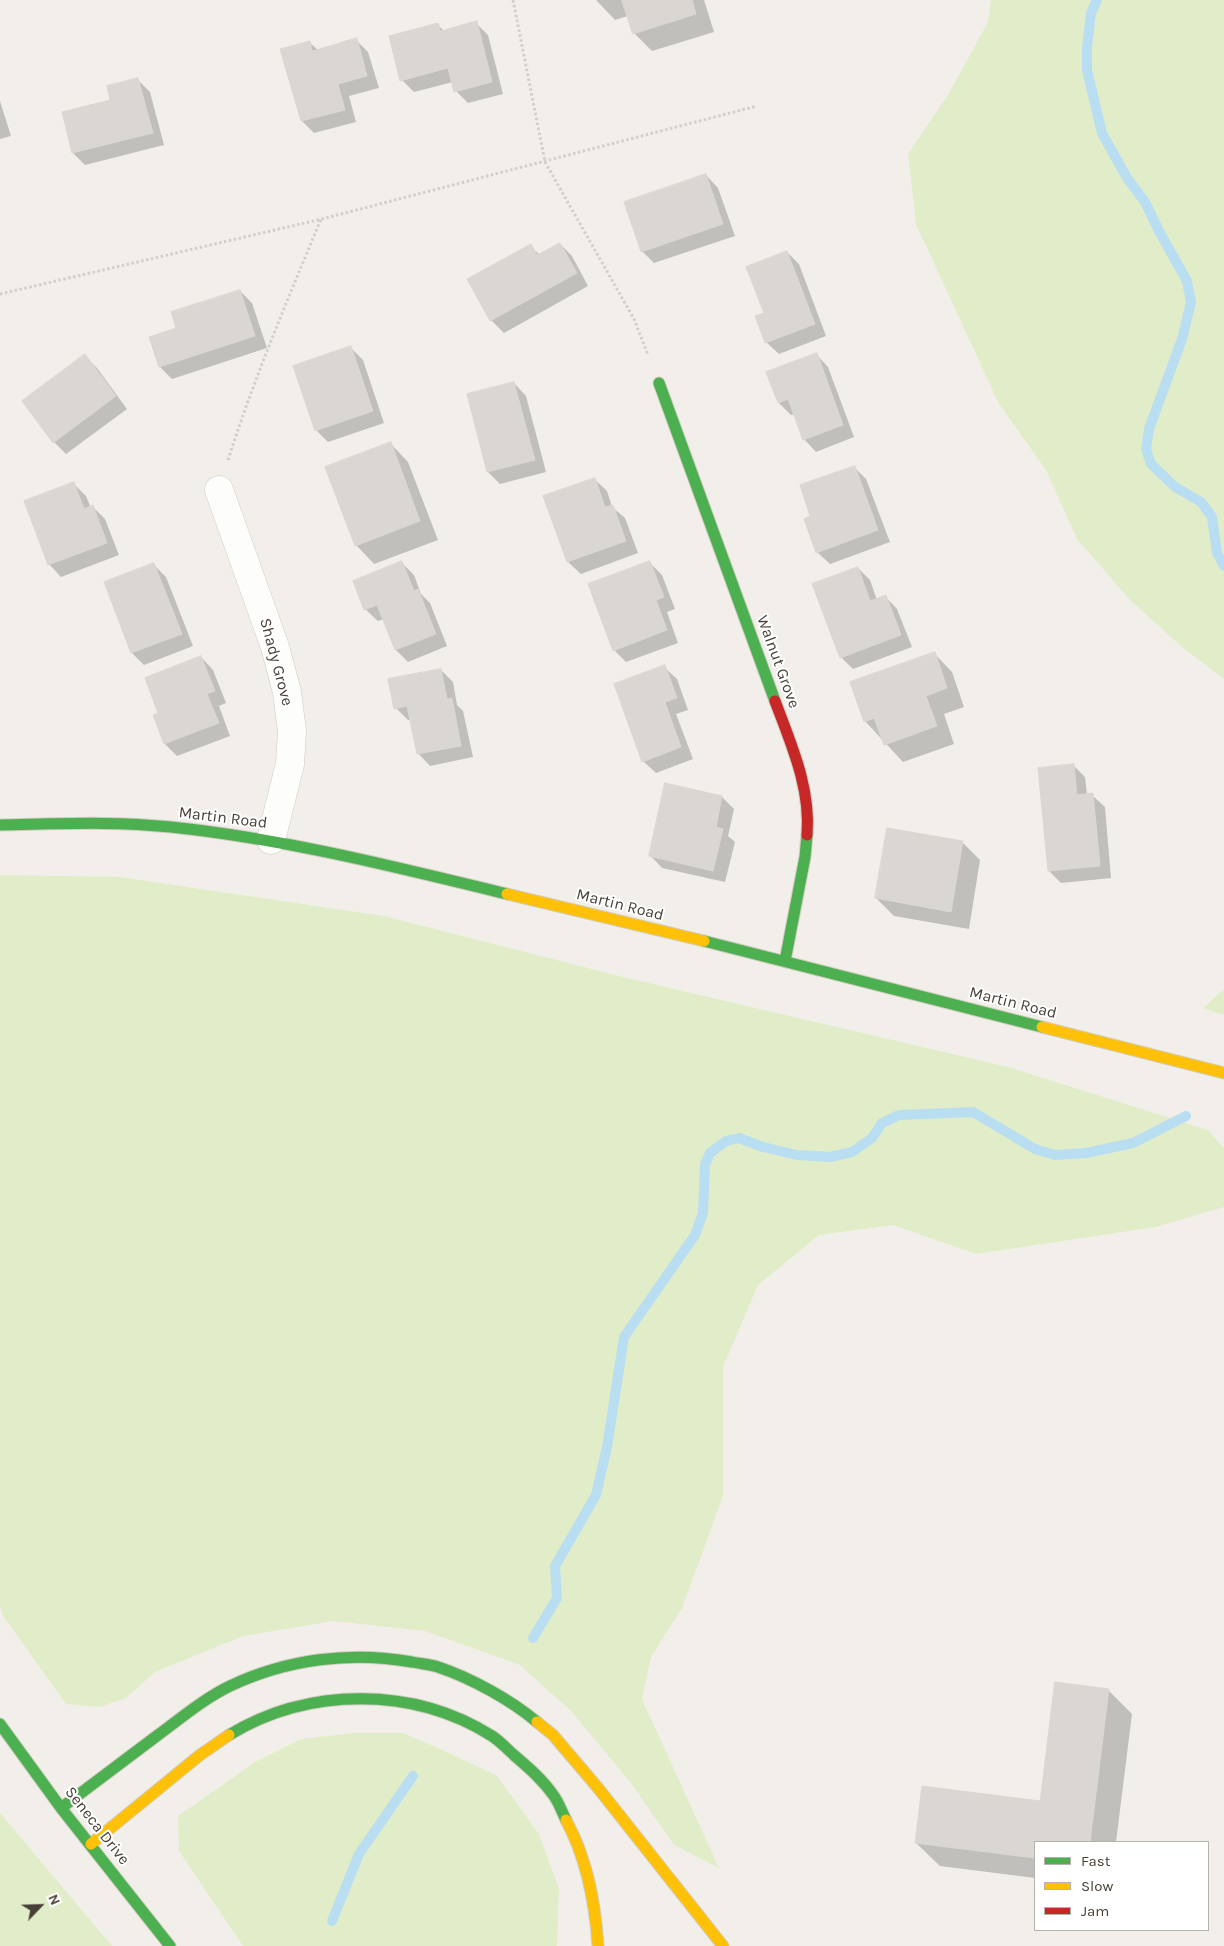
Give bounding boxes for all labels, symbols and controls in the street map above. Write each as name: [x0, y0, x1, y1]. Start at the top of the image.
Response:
street label: Walnut Grove: [752, 613, 804, 711]
street label: Shady Grove: [255, 616, 297, 708]
street label: Martin Road: [178, 803, 268, 833]
street label: Martin Road: [574, 885, 666, 925]
street label: Martin Road: [967, 983, 1059, 1023]
street label: Seneca Drive: [61, 1783, 133, 1869]
legend: [1034, 1841, 1209, 1931]
text: Fast: [1081, 1852, 1110, 1870]
text: Slow: [1081, 1877, 1113, 1895]
north arrow: [15, 1881, 65, 1931]
text: N: [44, 1892, 64, 1908]
text: Jam: [1081, 1902, 1109, 1920]

